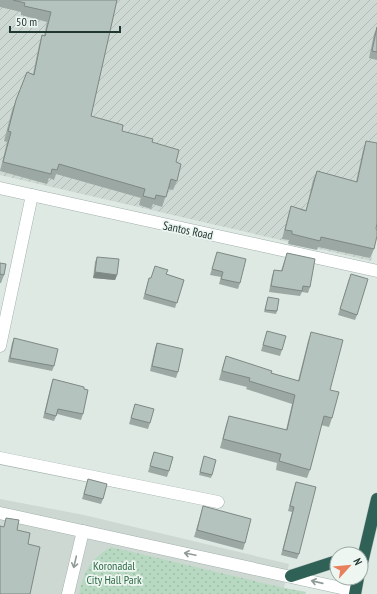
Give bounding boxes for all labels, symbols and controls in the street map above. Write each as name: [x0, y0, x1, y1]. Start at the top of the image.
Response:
scale bar: [10, 8, 120, 34]
text: 50 m: [16, 14, 37, 29]
street label: Santos Road: [162, 217, 214, 243]
north arrow: [329, 546, 369, 586]
one-way arrow: [184, 550, 197, 558]
one-way arrow: [71, 556, 79, 569]
text: N: [350, 556, 366, 567]
park label: Koronadal City Hall Park: [86, 558, 142, 587]
one-way arrow: [311, 578, 324, 586]

